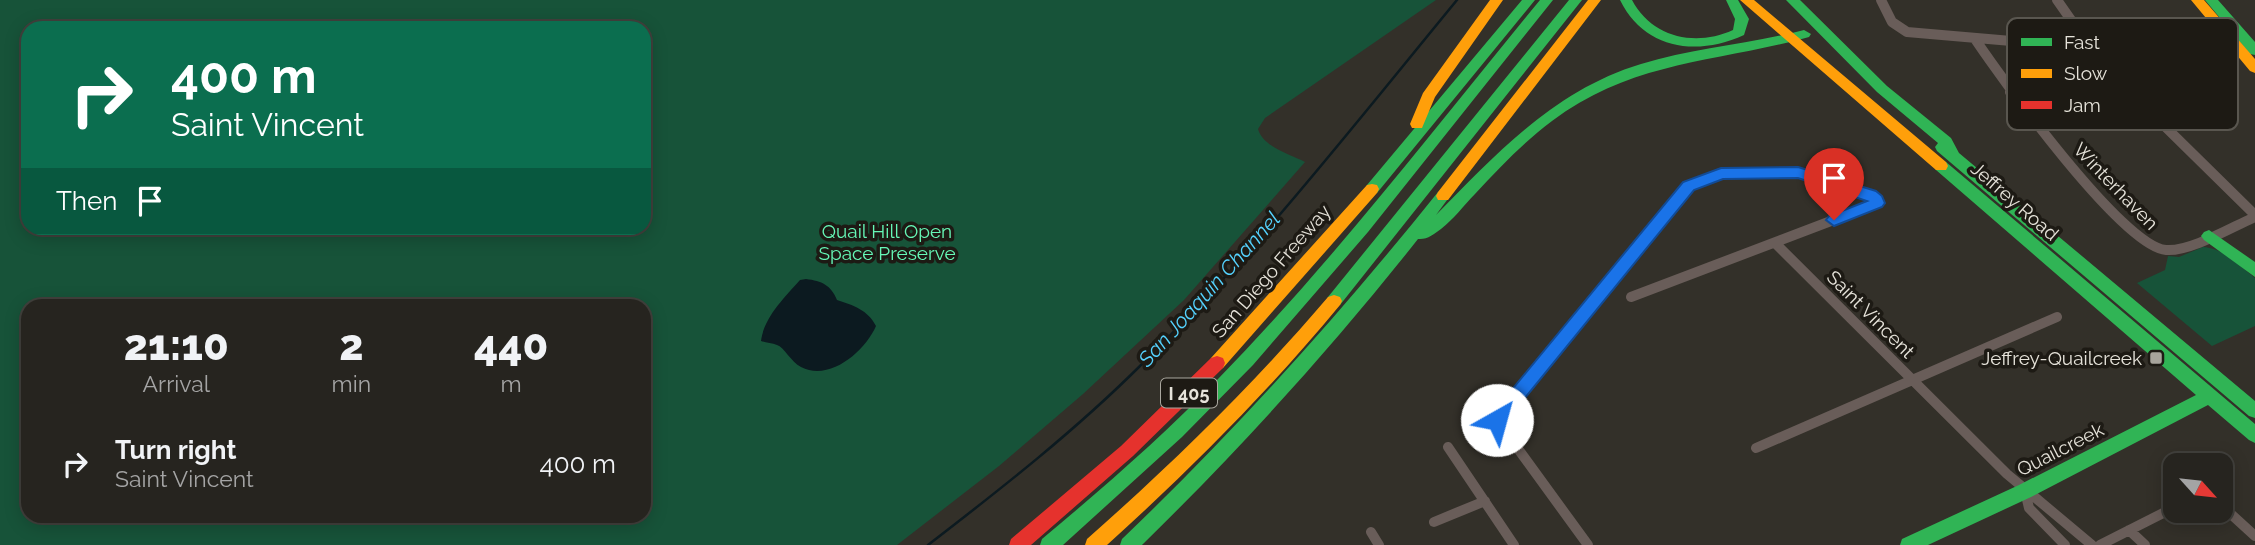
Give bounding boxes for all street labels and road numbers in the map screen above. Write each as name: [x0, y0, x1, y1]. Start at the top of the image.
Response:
street label: Winterhaven: [2069, 138, 2163, 234]
street label: Jeffrey Road: [1967, 157, 2063, 245]
street label: San Diego Freeway: [1207, 200, 1335, 342]
street label: Saint Vincent: [1823, 266, 1920, 363]
road number: I 405: [1161, 379, 1217, 408]
street label: Quailcreek: [2013, 418, 2107, 480]

